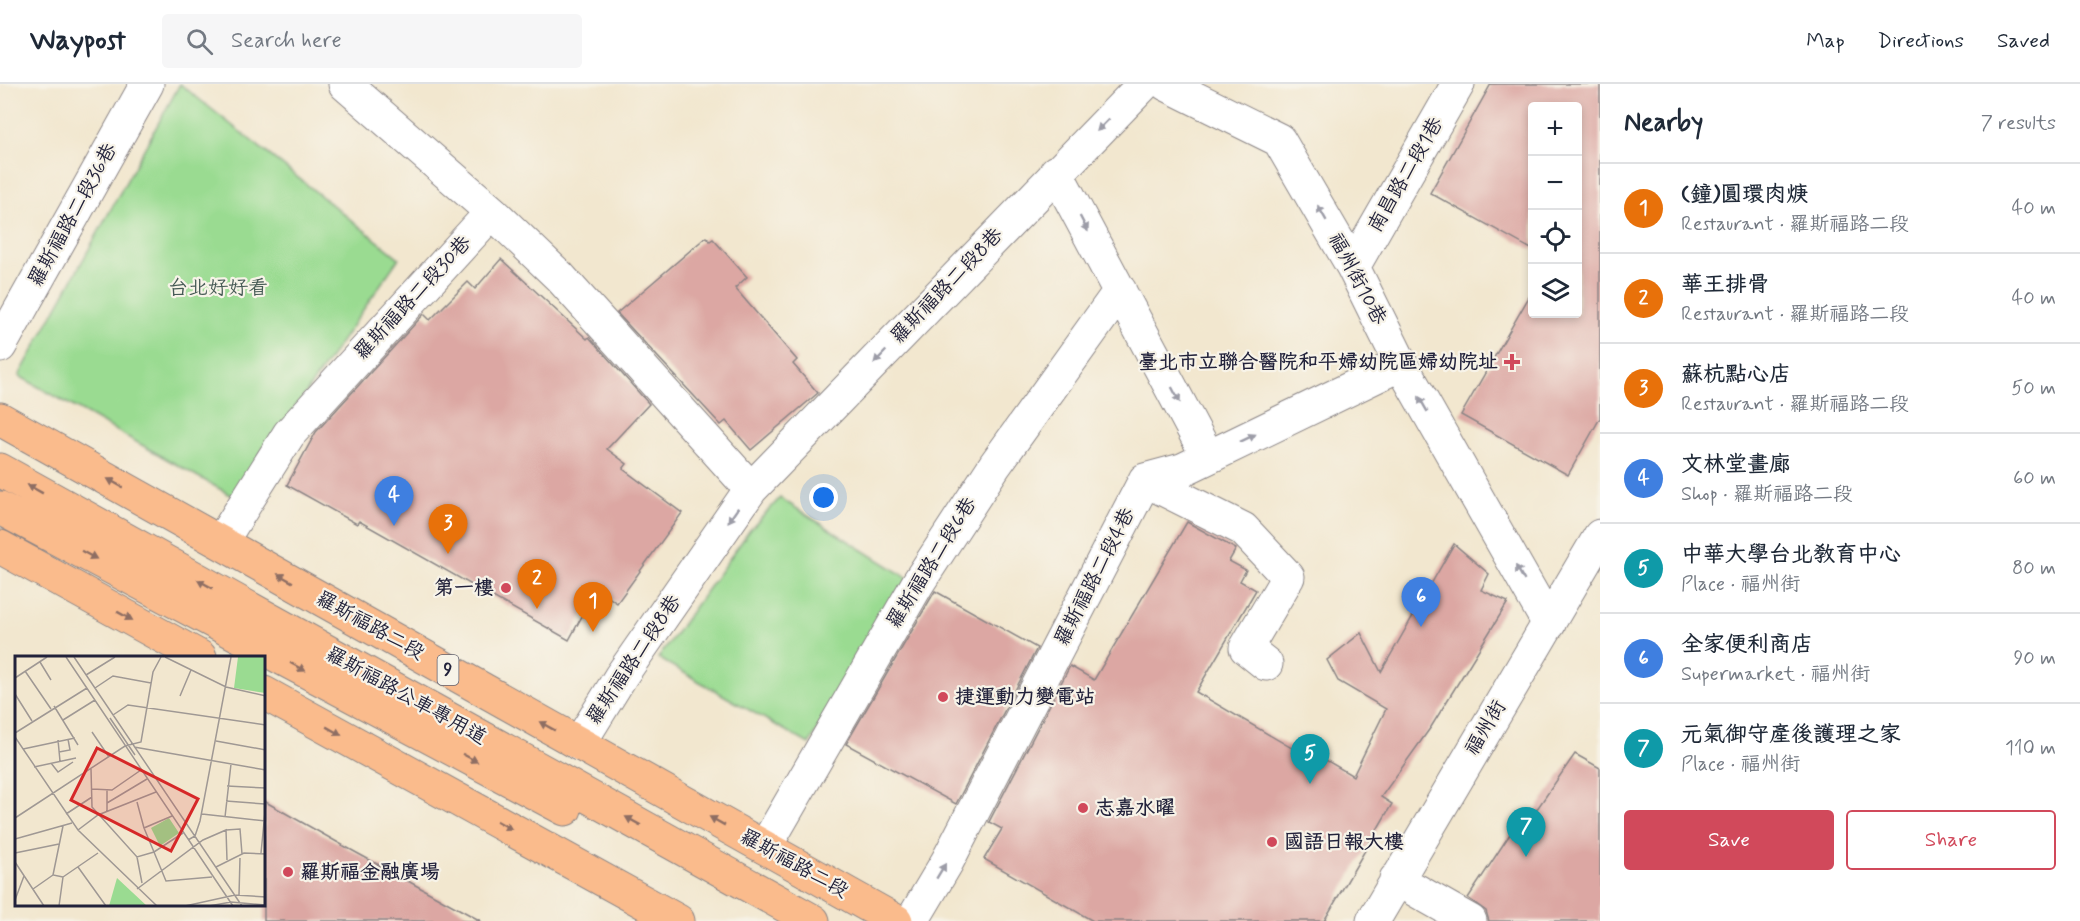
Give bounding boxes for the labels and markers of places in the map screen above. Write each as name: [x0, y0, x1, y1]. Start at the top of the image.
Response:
place label: 臺北市立聯合醫院和平婦幼院區婦幼院址: [1138, 349, 1498, 376]
marker: 臺北市立聯合醫院和平婦幼院區婦幼院址: [1503, 353, 1521, 371]
pin: 4: [374, 476, 414, 526]
pin: 3: [428, 504, 468, 554]
pin: 2: [518, 560, 556, 609]
place label: 第一樓: [434, 575, 494, 602]
pin: 6: [1402, 578, 1440, 627]
marker: 第一樓: [499, 581, 513, 595]
pin: 1: [574, 582, 612, 632]
place label: 捷運動力變電站: [955, 684, 1095, 711]
marker: 捷運動力變電站: [936, 690, 950, 704]
pin: 5: [1290, 734, 1330, 784]
place label: 志嘉水曜: [1095, 795, 1175, 822]
marker: 志嘉水曜: [1076, 801, 1090, 815]
pin: 7: [1506, 808, 1546, 857]
place label: 國語日報大樓: [1284, 829, 1404, 856]
marker: 國語日報大樓: [1265, 835, 1279, 849]
place label: 羅斯福金融廣場: [300, 859, 440, 886]
marker: 羅斯福金融廣場: [281, 865, 295, 879]

